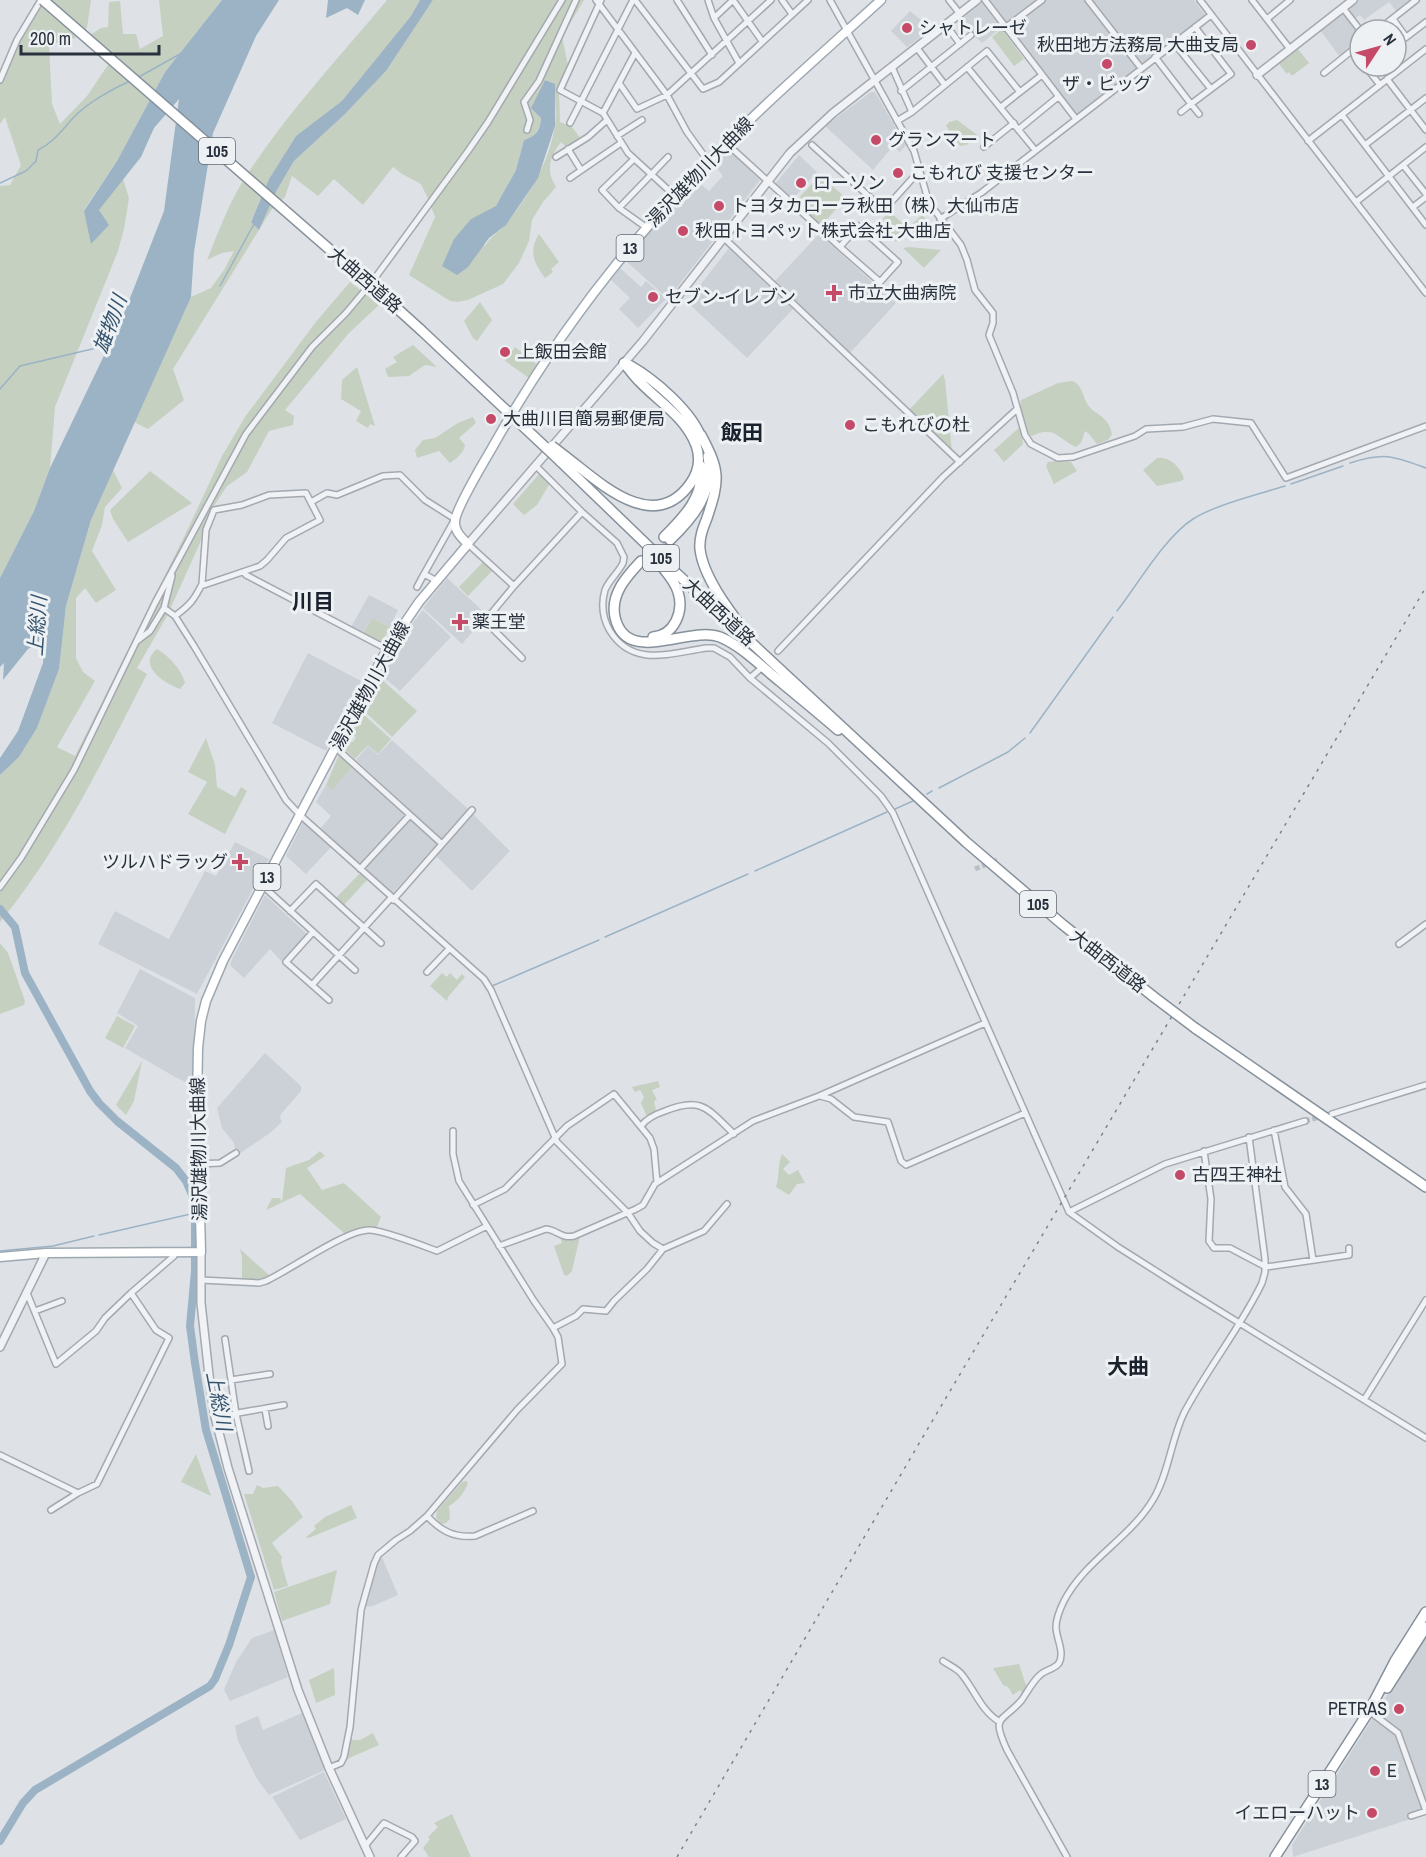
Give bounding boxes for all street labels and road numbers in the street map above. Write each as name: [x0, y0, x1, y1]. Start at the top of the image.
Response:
street label: 湯沢雄物川大曲線: [641, 111, 759, 232]
road number: 105: [199, 138, 235, 164]
road number: 13: [616, 235, 644, 261]
street label: 大曲西道路: [323, 241, 407, 319]
road number: 105: [643, 545, 679, 571]
street label: 大曲西道路: [678, 572, 761, 651]
street label: 湯沢雄物川大曲線: [324, 617, 415, 755]
road number: 13: [254, 864, 280, 890]
road number: 105: [1020, 891, 1056, 917]
street label: 大曲西道路: [1065, 923, 1151, 998]
street label: 湯沢雄物川大曲線: [185, 1077, 212, 1221]
road number: 13: [1308, 1771, 1336, 1797]

